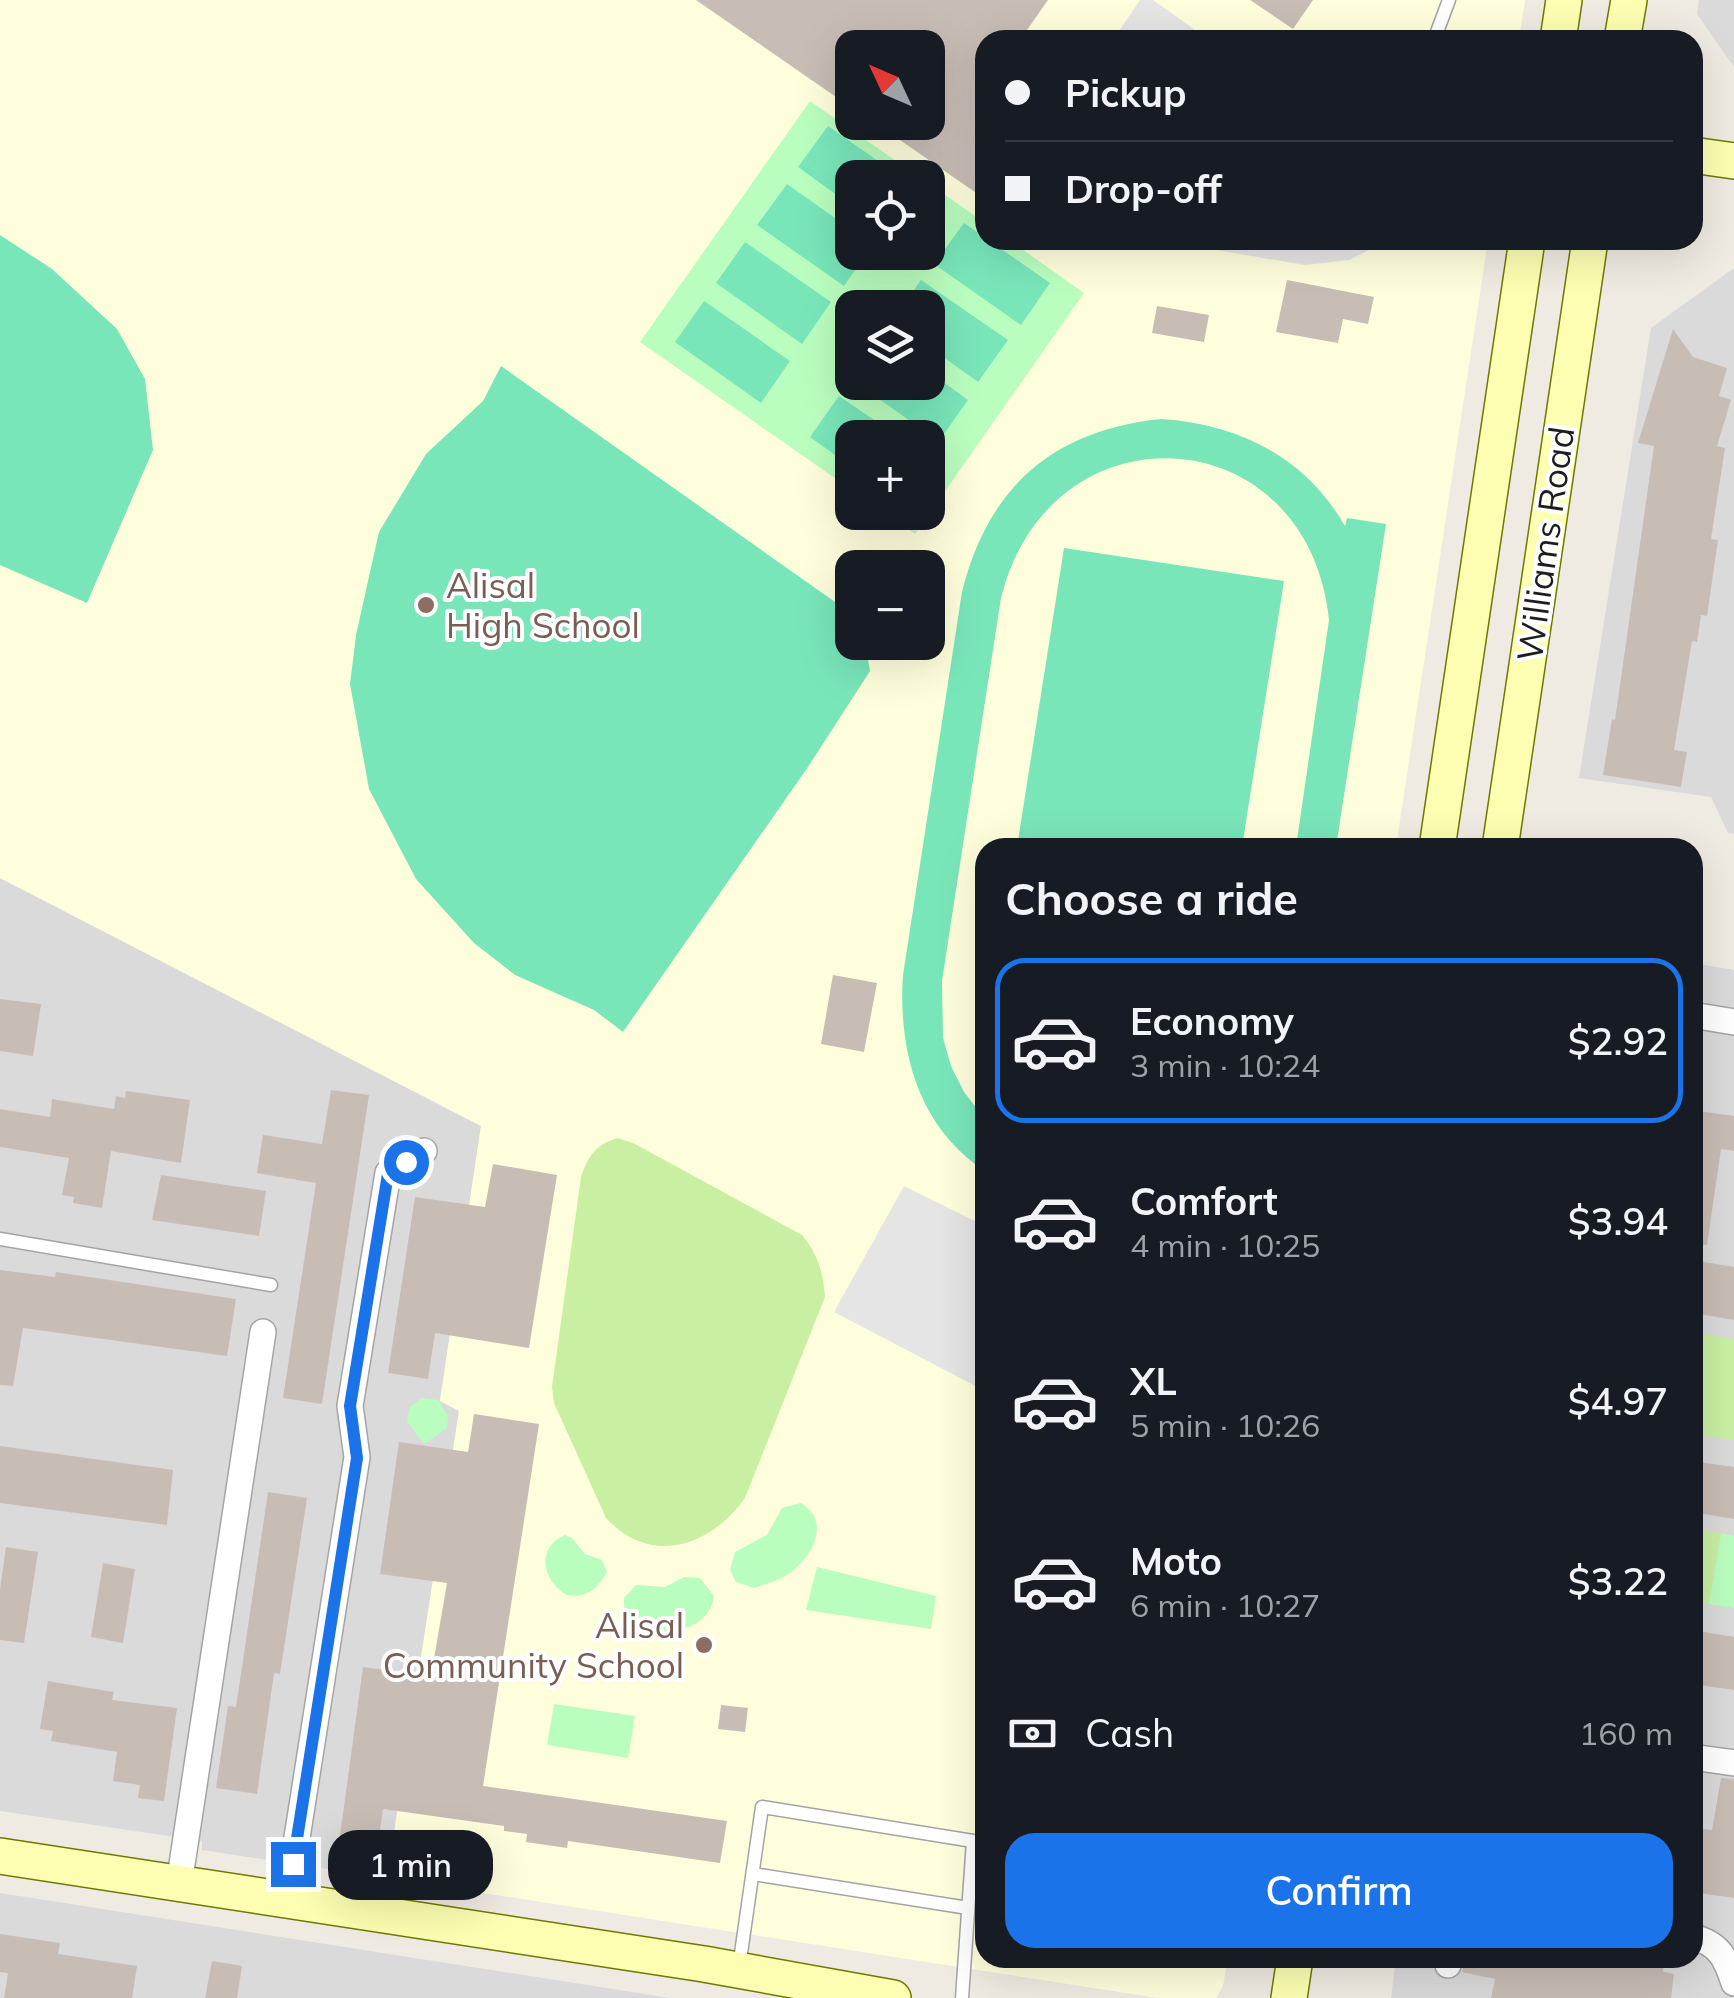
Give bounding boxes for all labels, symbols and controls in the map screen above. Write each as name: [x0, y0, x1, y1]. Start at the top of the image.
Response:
north arrow: [835, 30, 945, 140]
map controls: [835, 30, 945, 660]
text: Pickup: [1065, 69, 1187, 117]
button: locate: [835, 160, 945, 270]
text: Drop-off: [1065, 165, 1222, 213]
button: layers: [835, 290, 945, 400]
button: +: [835, 420, 945, 530]
street label: Williams Road: [1507, 424, 1583, 664]
button: −: [835, 550, 945, 660]
place label: Alisal High School: [446, 563, 640, 647]
marker: Alisal High School: [415, 594, 437, 616]
text: Choose a ride: [1005, 870, 1298, 926]
icon: car: [1010, 996, 1100, 1086]
text: Economy: [1130, 997, 1294, 1045]
text: $2.92: [1568, 1017, 1668, 1065]
text: 3 min · 10:24: [1130, 1045, 1320, 1085]
route start: [384, 1140, 429, 1185]
icon: car: [1010, 1176, 1100, 1266]
text: Comfort: [1130, 1177, 1278, 1225]
text: $3.94: [1568, 1197, 1668, 1245]
text: 4 min · 10:25: [1130, 1225, 1320, 1265]
icon: car: [1010, 1356, 1100, 1446]
text: XL: [1130, 1357, 1177, 1405]
text: $4.97: [1568, 1377, 1668, 1425]
text: 5 min · 10:26: [1130, 1405, 1320, 1445]
icon: car: [1010, 1536, 1100, 1626]
text: Moto: [1130, 1537, 1222, 1585]
text: $3.22: [1568, 1557, 1668, 1605]
text: 6 min · 10:27: [1130, 1585, 1320, 1625]
place label: Alisal Community School: [383, 1603, 684, 1687]
marker: Alisal Community School: [693, 1634, 715, 1656]
icon: cash: [1005, 1706, 1060, 1761]
text: Cash: [1085, 1709, 1174, 1757]
text: 160 m: [1579, 1713, 1673, 1753]
callout: 1 min: [328, 1829, 493, 1899]
button: Confirm: [1005, 1833, 1673, 1948]
route end: [271, 1842, 316, 1887]
text: 1 min: [369, 1845, 452, 1885]

